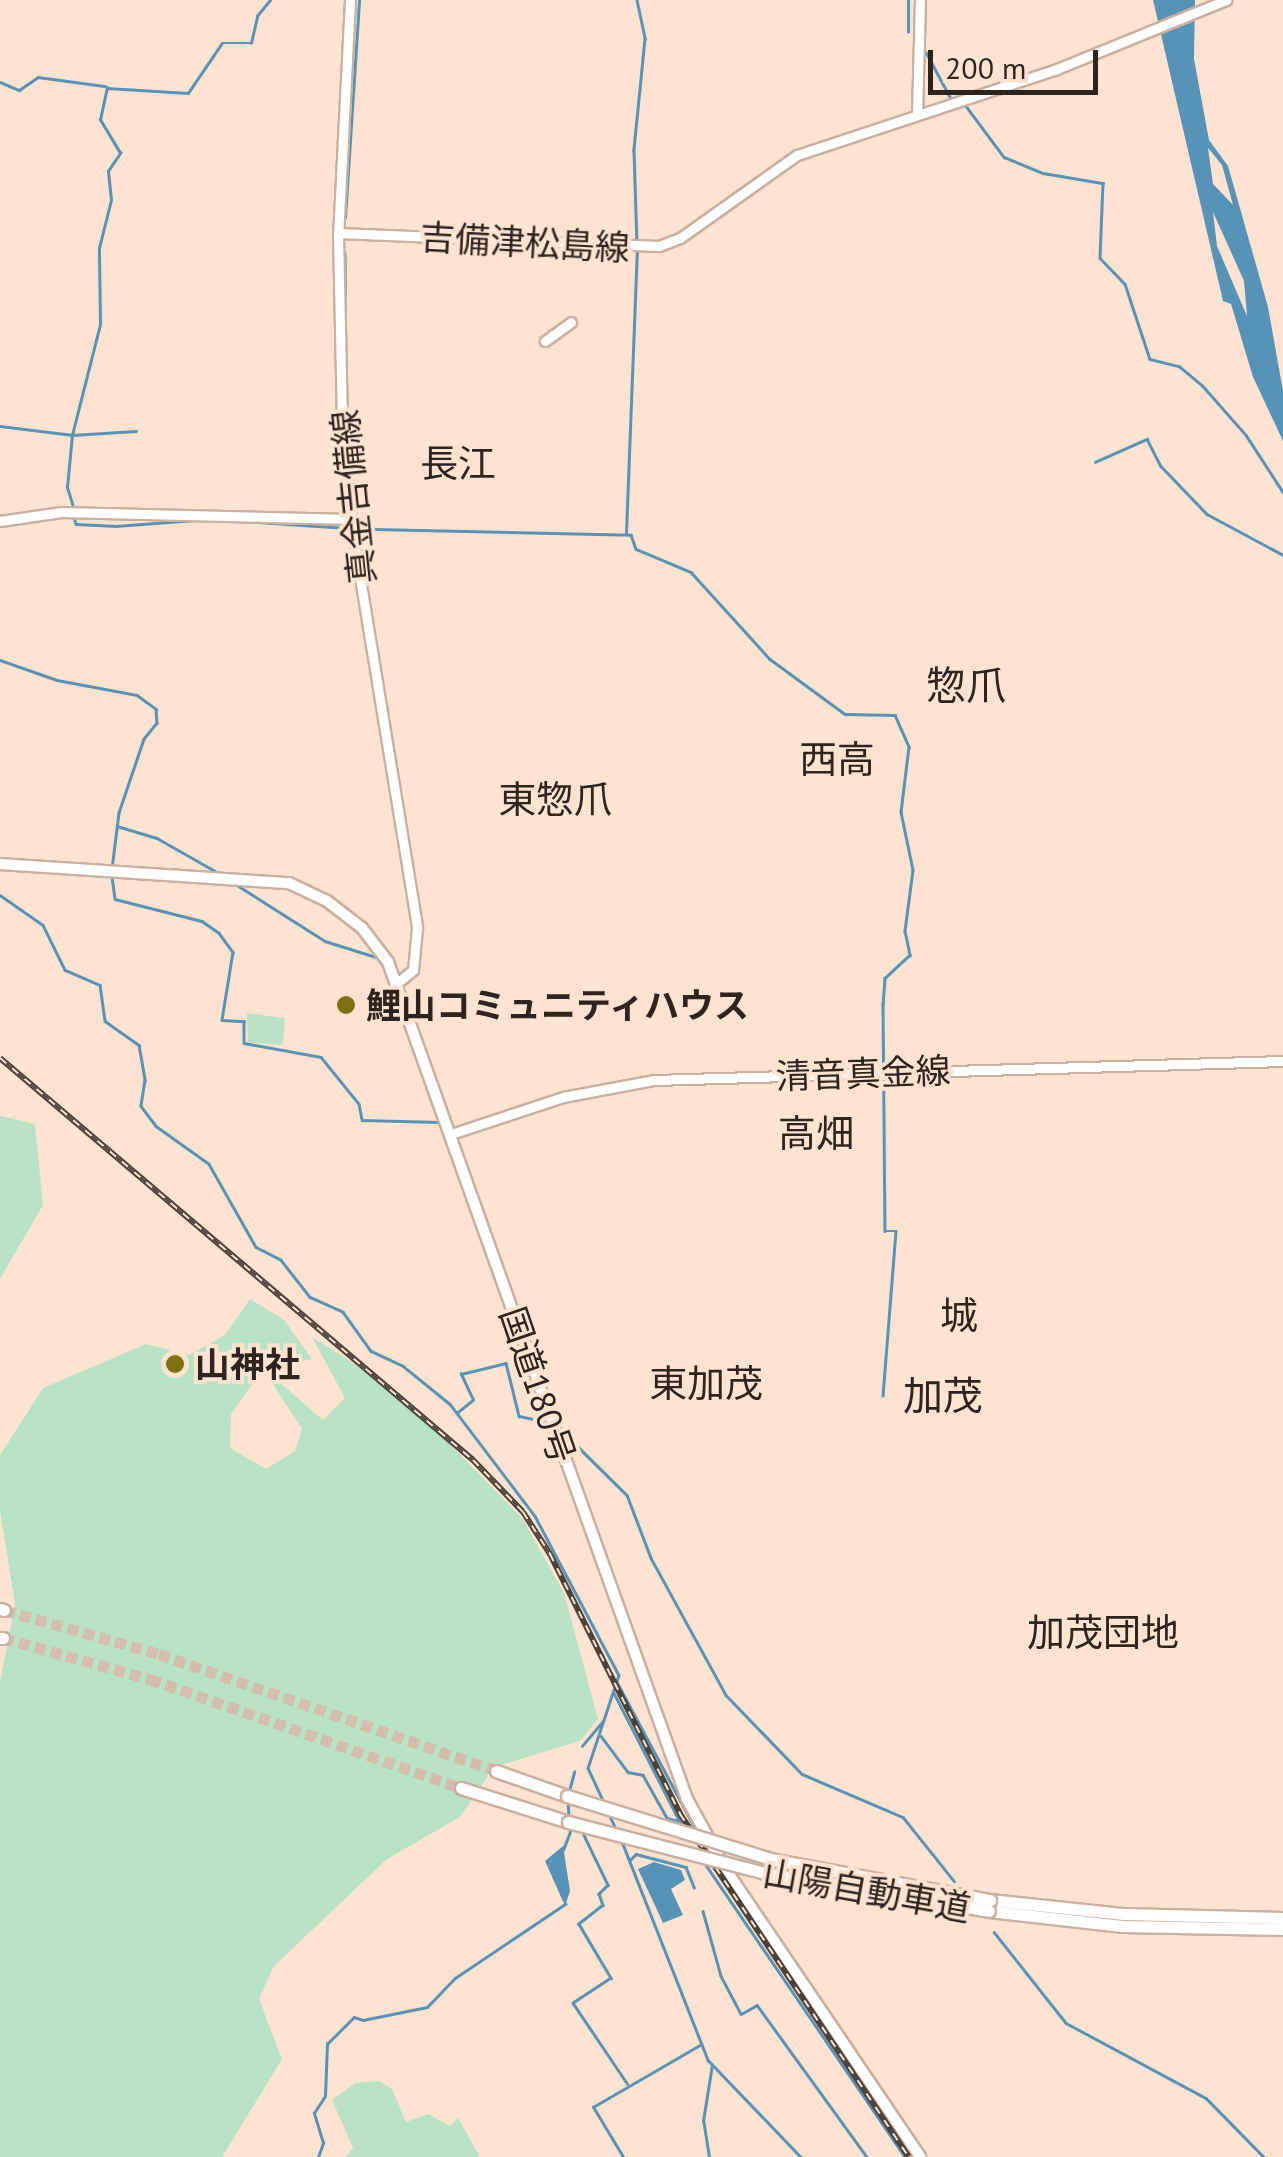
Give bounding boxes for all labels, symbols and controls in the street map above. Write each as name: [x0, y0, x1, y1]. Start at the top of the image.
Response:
scale bar: [933, 30, 1103, 92]
text: 200 m: [945, 48, 1026, 87]
street label: 吉備津松島線: [419, 216, 631, 268]
street label: 真金吉備線: [323, 408, 383, 586]
district label: 長江: [420, 440, 496, 486]
district label: 惣爪: [926, 661, 1006, 709]
district label: 西高: [799, 736, 875, 782]
district label: 東惣爪: [498, 776, 612, 822]
place label: 鯉山コミュニティハウス: [366, 984, 751, 1026]
marker: 鯉山コミュニティハウス: [335, 994, 357, 1016]
street label: 清音真金線: [775, 1049, 951, 1097]
district label: 高畑: [778, 1110, 854, 1156]
district label: 城: [940, 1292, 978, 1338]
street label: 国道180号: [492, 1301, 584, 1469]
place label: 山神社: [195, 1343, 300, 1385]
marker: 山神社: [164, 1353, 186, 1375]
district label: 東加茂: [649, 1360, 763, 1406]
district label: 加茂: [903, 1371, 983, 1419]
district label: 加茂団地: [1027, 1609, 1179, 1655]
street label: 山陽自動車道: [760, 1851, 974, 1929]

